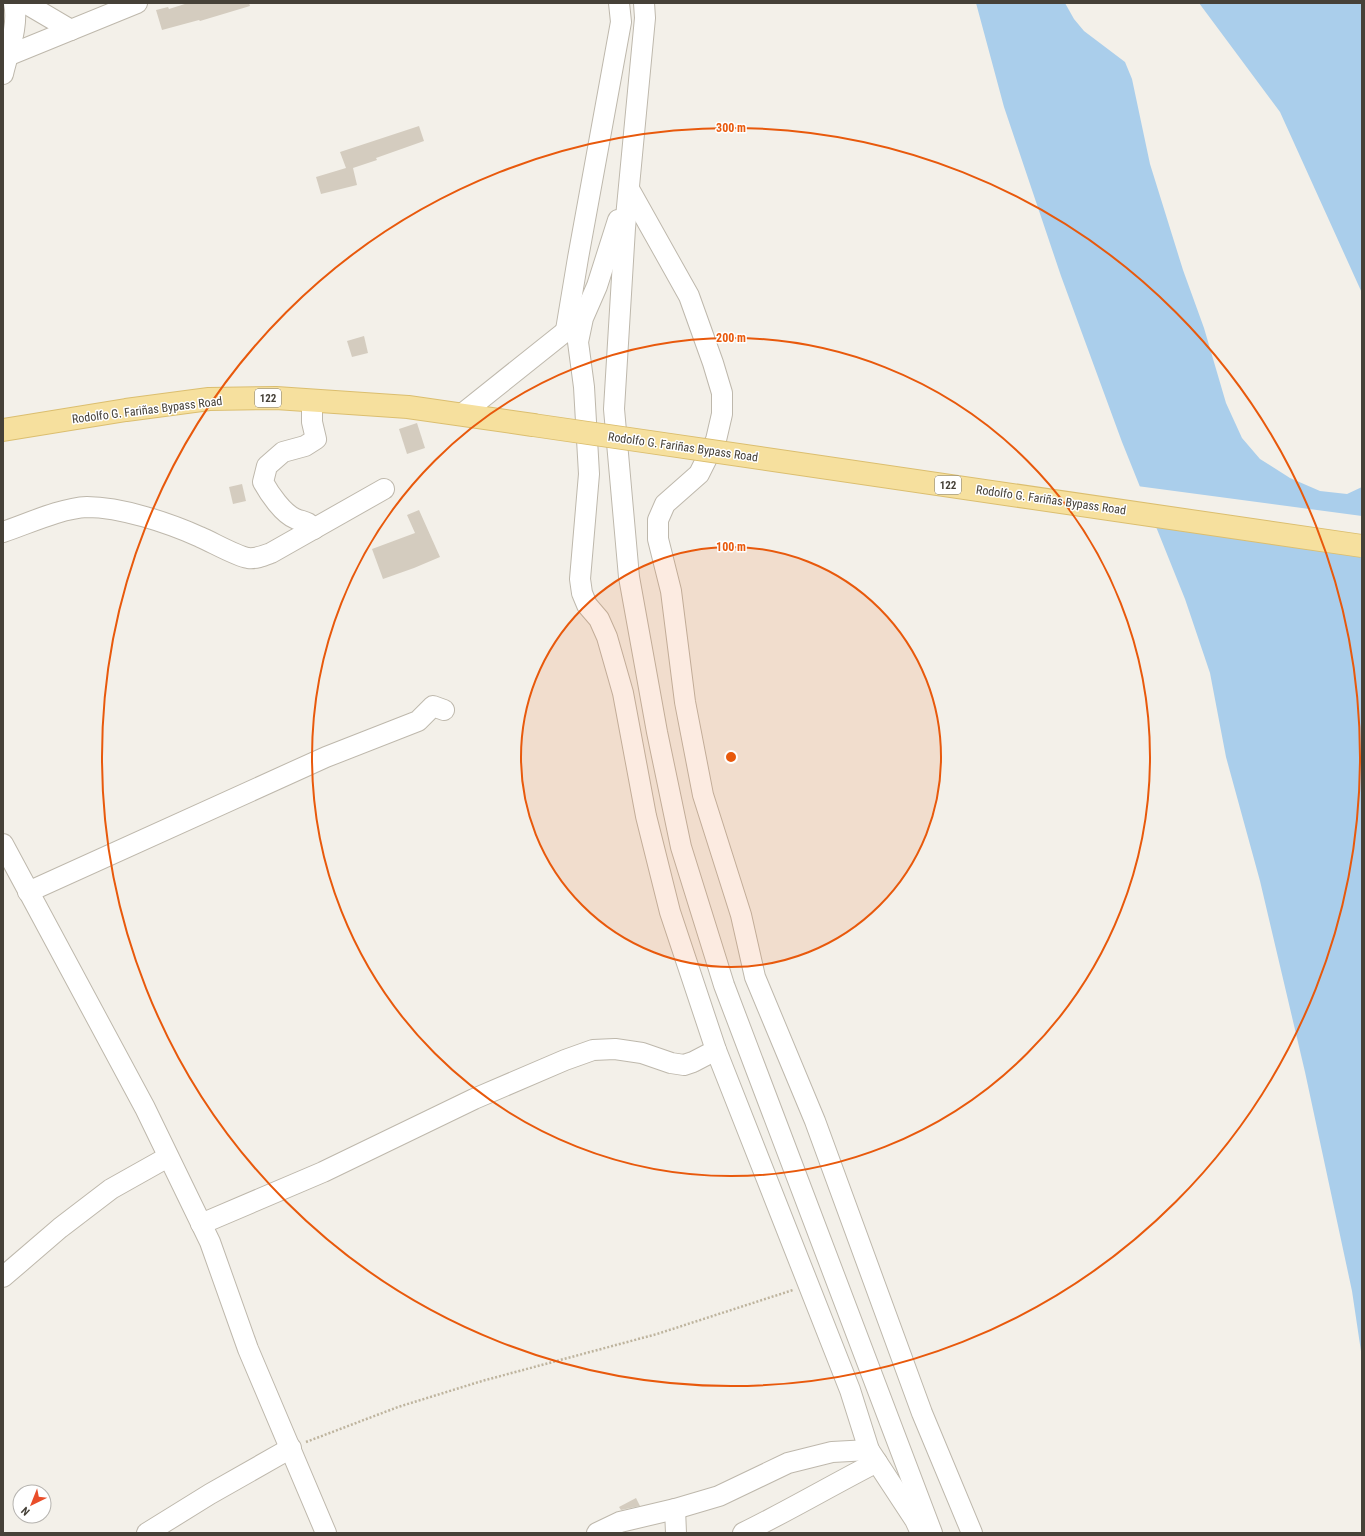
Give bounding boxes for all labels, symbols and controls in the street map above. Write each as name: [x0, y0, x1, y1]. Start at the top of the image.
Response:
text: 300 m: [716, 121, 746, 135]
text: 200 m: [716, 331, 746, 345]
road number: 122: [255, 389, 281, 407]
street label: Rodolfo G. Fariñas Bypass Road: [71, 394, 223, 426]
street label: Rodolfo G. Fariñas Bypass Road: [607, 430, 759, 464]
road number: 122: [935, 476, 961, 494]
street label: Rodolfo G. Fariñas Bypass Road: [975, 483, 1127, 517]
text: 100 m: [716, 540, 746, 554]
centre of rings: [724, 750, 738, 764]
north arrow: [12, 1484, 52, 1524]
text: N: [18, 1504, 32, 1518]

